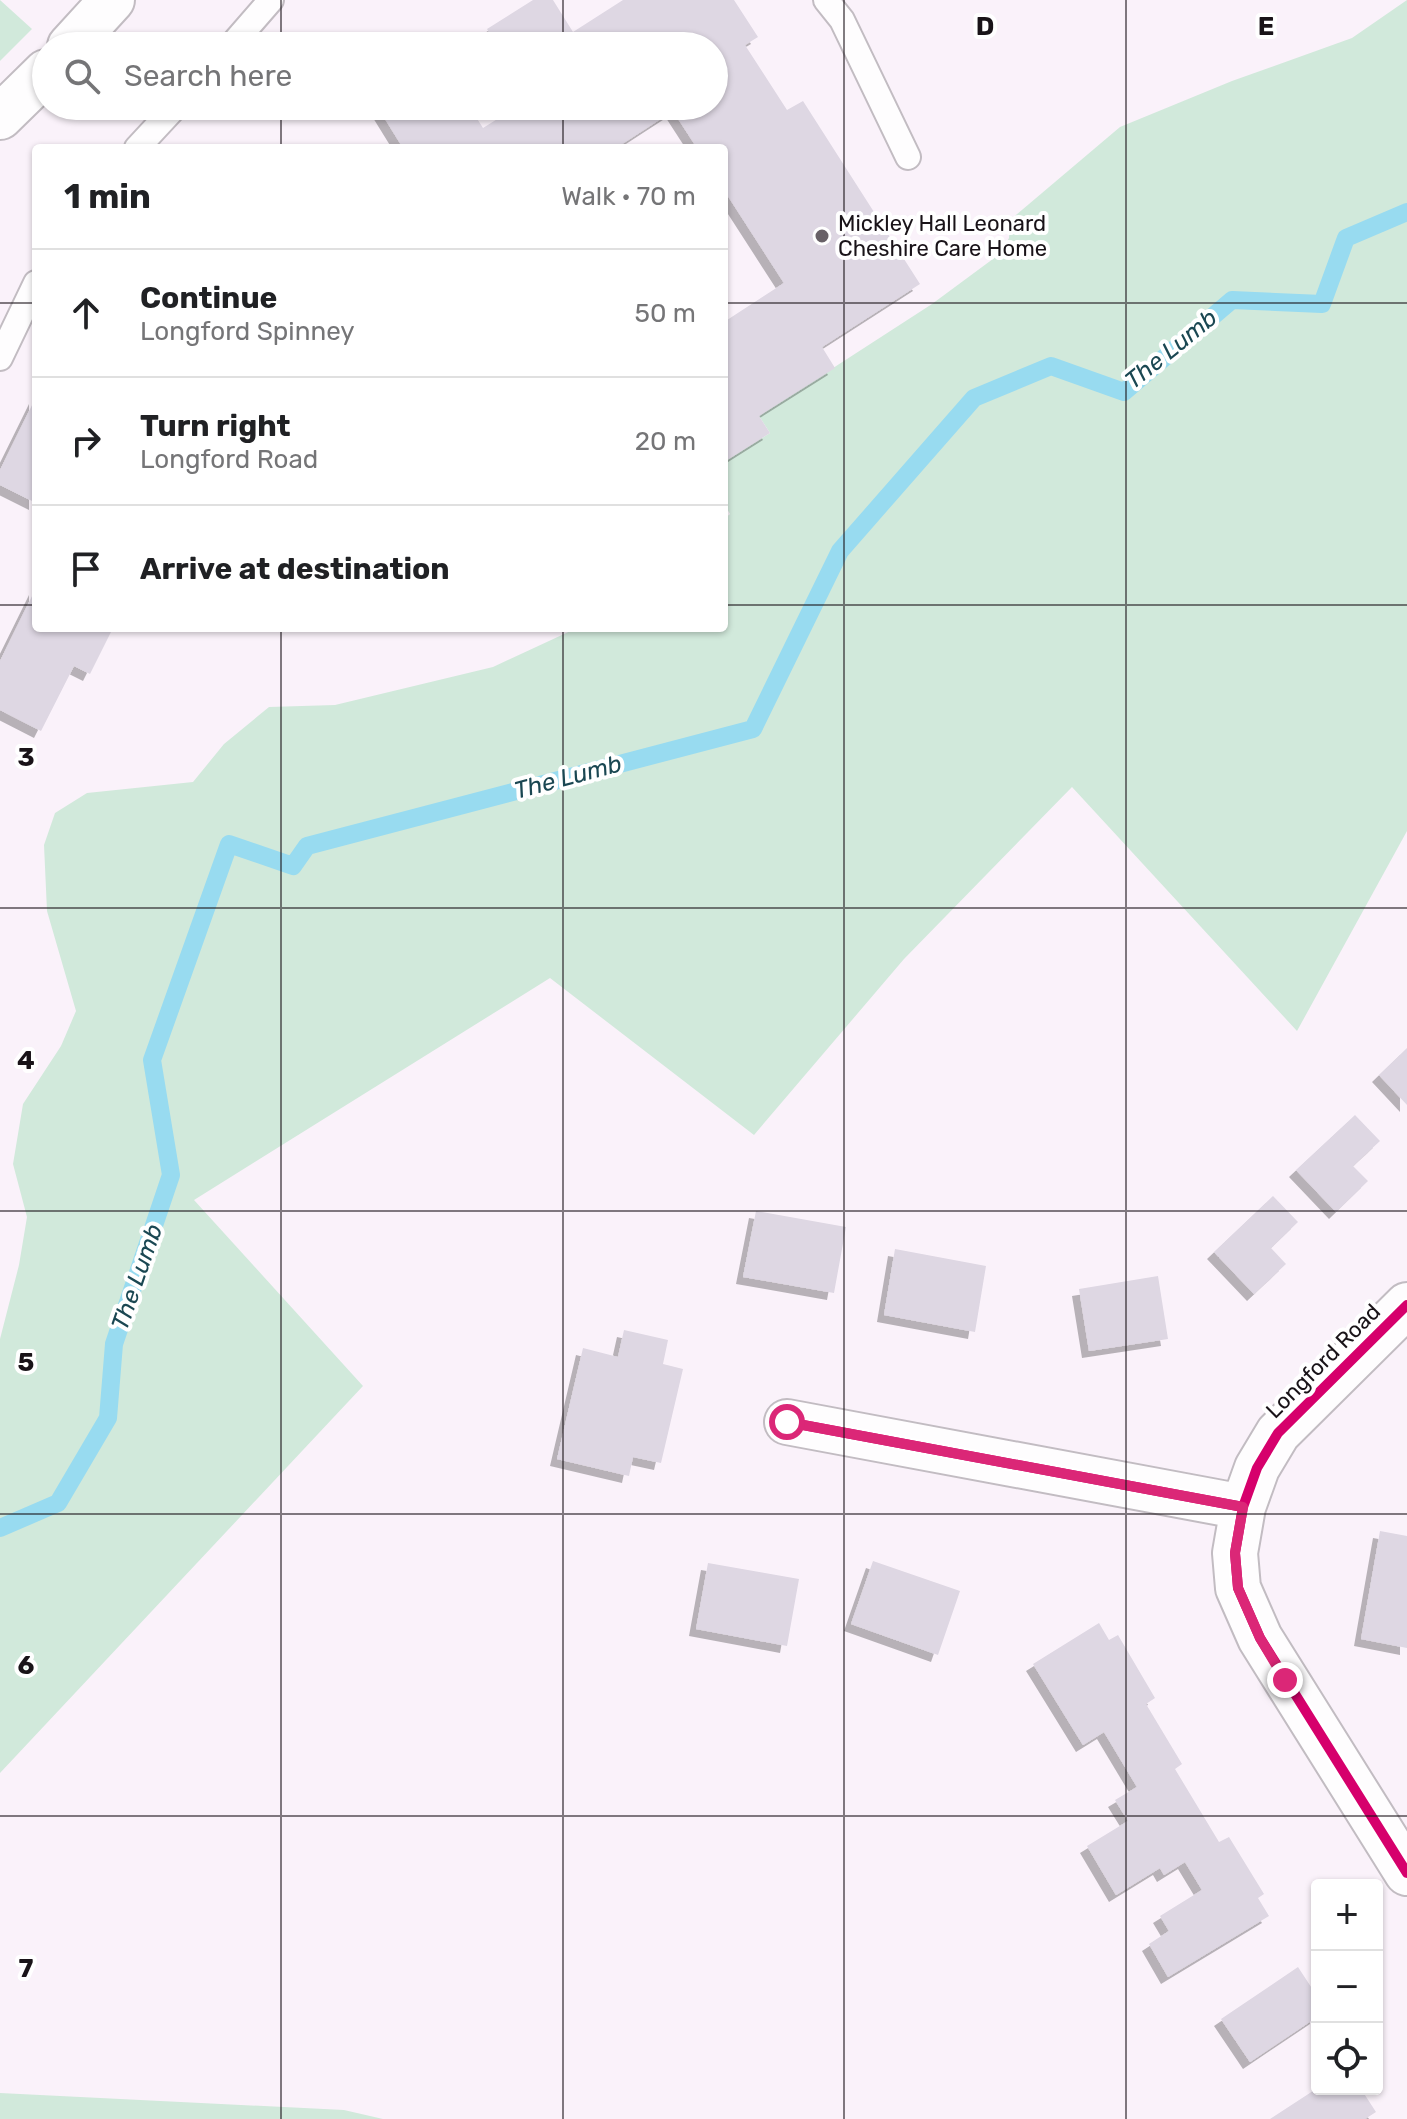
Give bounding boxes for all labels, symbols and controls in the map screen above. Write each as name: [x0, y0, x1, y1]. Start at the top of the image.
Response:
text: D: [976, 11, 994, 42]
text: E: [1258, 11, 1274, 42]
search box: [32, 32, 728, 120]
icon: search: [60, 54, 104, 98]
text: Search here: [124, 58, 292, 94]
text: 1 min: [64, 176, 151, 217]
text: Walk · 70 m: [561, 181, 696, 212]
place label: Mickley Hall Leonard Cheshire Care Home: [838, 210, 1047, 262]
marker: Mickley Hall Leonard Cheshire Care Home: [813, 227, 831, 245]
text: Continue: [140, 280, 277, 316]
icon: ahead: [64, 291, 108, 335]
text: 50 m: [635, 298, 696, 329]
water label: The Lumb: [1119, 303, 1223, 395]
text: Longford Spinney: [140, 316, 355, 347]
text: Turn right: [140, 408, 291, 444]
icon: right: [64, 419, 108, 463]
text: 20 m: [635, 426, 696, 457]
text: Longford Road: [140, 444, 318, 475]
icon: arrive: [64, 547, 108, 591]
text: Arrive at destination: [140, 551, 450, 587]
text: 3: [17, 742, 35, 773]
water label: The Lumb: [511, 749, 625, 805]
text: 4: [17, 1045, 35, 1076]
water label: The Lumb: [106, 1220, 168, 1334]
street label: Longford Road: [1260, 1298, 1386, 1424]
text: 5: [18, 1347, 34, 1378]
route start: [769, 1404, 805, 1440]
text: 6: [18, 1650, 35, 1681]
route end: [1267, 1662, 1303, 1698]
map controls: [1311, 1879, 1383, 2095]
button: +: [1311, 1879, 1383, 1951]
button: −: [1311, 1951, 1383, 2023]
text: 7: [19, 1953, 34, 1984]
button: locate: [1311, 2023, 1383, 2095]

